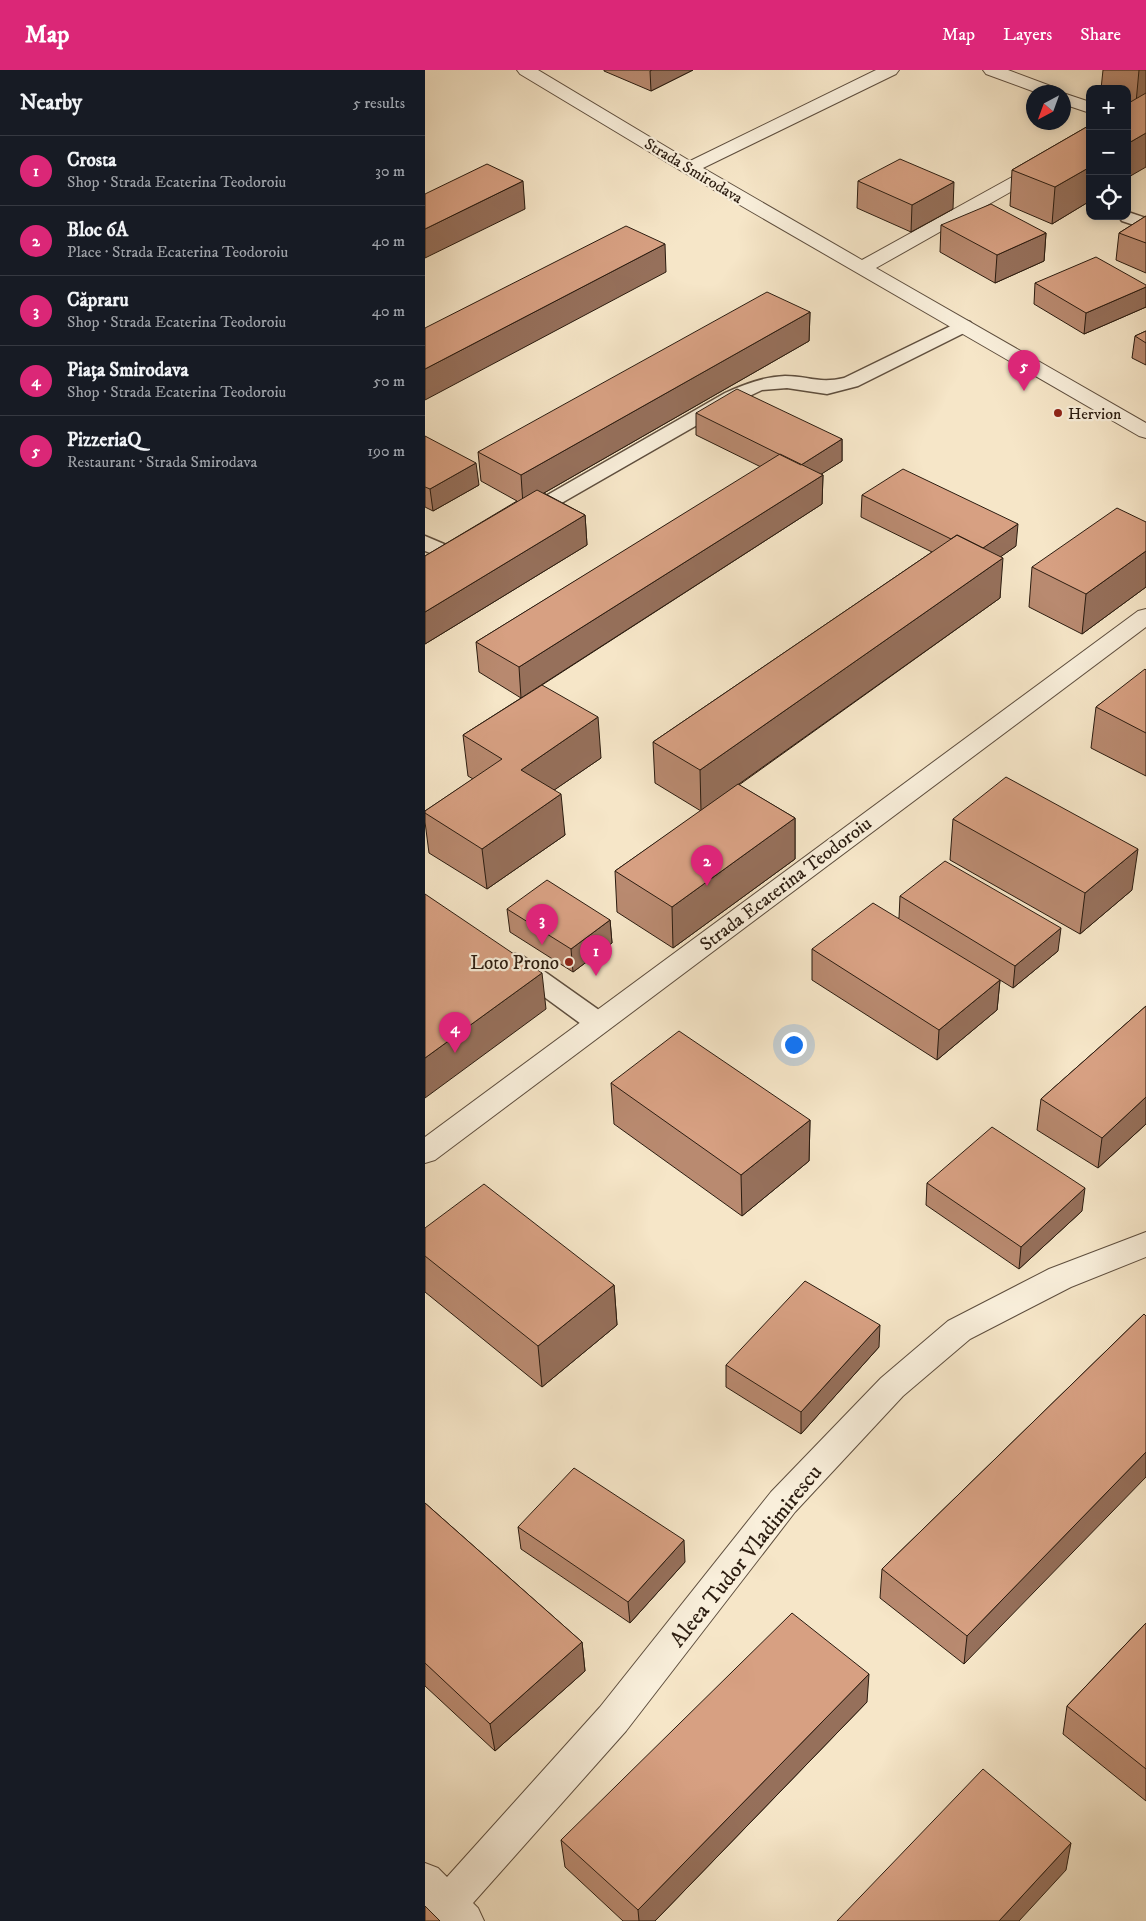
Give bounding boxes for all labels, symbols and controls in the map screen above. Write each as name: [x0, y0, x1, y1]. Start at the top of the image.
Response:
text: Map: [25, 20, 69, 50]
text: Map: [942, 24, 975, 46]
text: Layers: [1003, 24, 1052, 46]
text: Share: [1080, 24, 1121, 46]
north arrow: [1026, 85, 1071, 130]
map controls: [1086, 85, 1131, 220]
button: +: [1086, 85, 1131, 130]
text: Nearby: [20, 90, 82, 116]
text: 5 results: [353, 93, 405, 113]
button: −: [1086, 130, 1131, 175]
street label: Strada Smirodava: [641, 134, 747, 208]
text: Crosta: [67, 149, 116, 172]
text: 1: [33, 161, 39, 181]
text: 30 m: [375, 161, 405, 181]
text: Shop · Strada Ecaterina Teodoroiu: [67, 172, 286, 192]
button: locate: [1086, 175, 1131, 220]
text: Bloc 6A: [67, 219, 128, 242]
text: 2: [32, 231, 40, 251]
text: 40 m: [372, 231, 405, 251]
text: Place · Strada Ecaterina Teodoroiu: [67, 242, 288, 262]
text: Căpraru: [67, 289, 129, 312]
text: 3: [33, 301, 39, 321]
text: 40 m: [372, 301, 405, 321]
text: Shop · Strada Ecaterina Teodoroiu: [67, 312, 286, 332]
pin: 5: [1008, 350, 1040, 391]
text: Piața Smirodava: [67, 359, 189, 382]
text: 4: [31, 371, 41, 391]
text: 50 m: [373, 371, 405, 391]
text: Shop · Strada Ecaterina Teodoroiu: [67, 382, 286, 402]
place label: Hervion: [1068, 404, 1122, 424]
marker: Hervion: [1052, 407, 1064, 419]
text: PizzeriaQ: [67, 429, 141, 452]
text: 5: [32, 441, 40, 461]
text: 190 m: [367, 441, 405, 461]
text: Restaurant · Strada Smirodava: [67, 452, 257, 472]
street label: Strada Ecaterina Teodoroiu: [695, 812, 876, 956]
pin: 2: [691, 845, 723, 886]
pin: 3: [526, 904, 558, 945]
pin: 1: [580, 935, 612, 976]
place label: Loto Prono: [470, 952, 559, 975]
marker: Loto Prono: [563, 956, 575, 968]
pin: 4: [439, 1012, 471, 1053]
your location: [781, 1032, 807, 1058]
street label: Aleea Tudor Vladimirescu: [664, 1459, 828, 1653]

